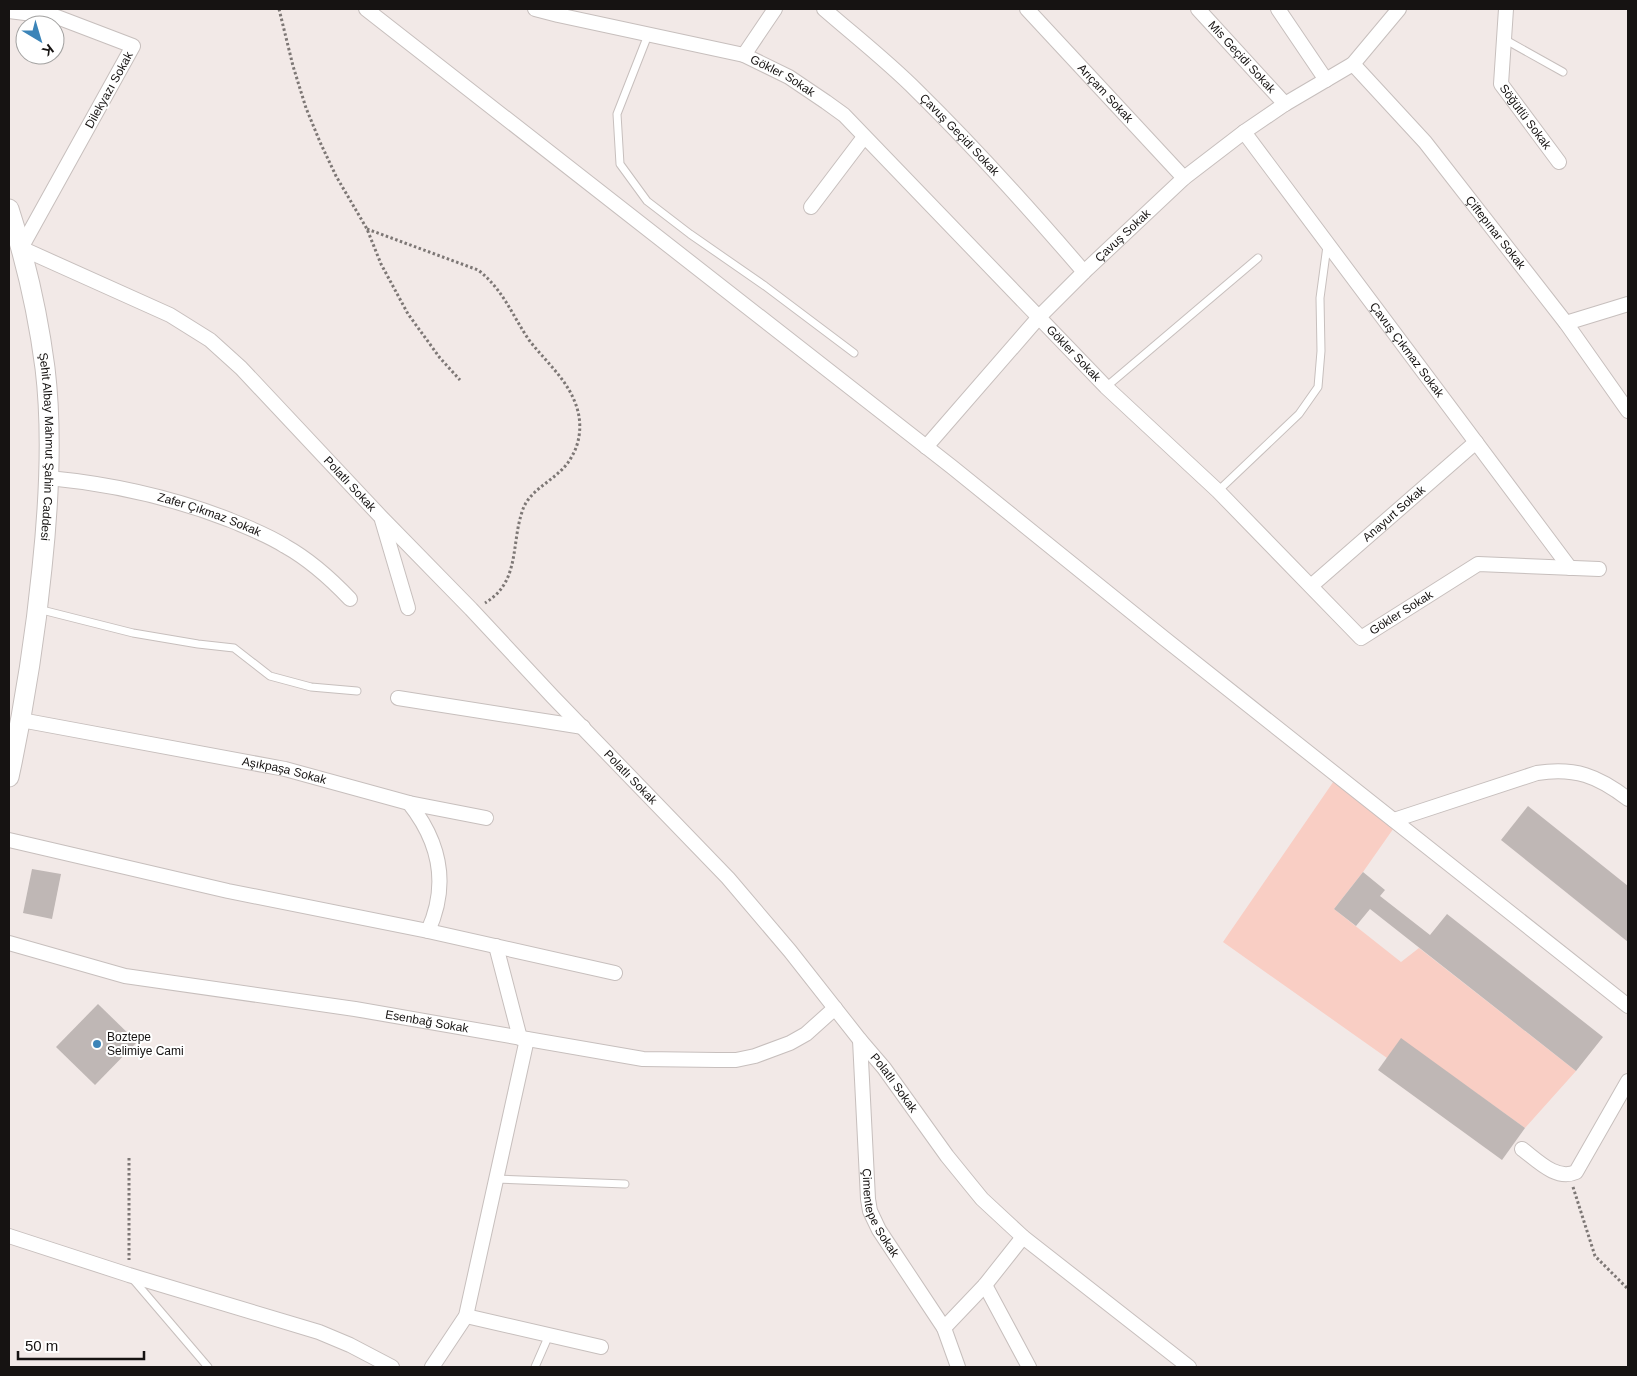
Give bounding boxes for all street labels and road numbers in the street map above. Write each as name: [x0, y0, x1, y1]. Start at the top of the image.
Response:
street label: Mis Geçidi Sokak: [1205, 18, 1279, 97]
street label: Dilekyazı Sokak: [82, 48, 136, 131]
street label: Gökler Sokak: [748, 52, 819, 100]
street label: Arıçam Sokak: [1075, 61, 1137, 126]
street label: Söğütlü Sokak: [1497, 81, 1555, 153]
street label: Çavuş Geçidi Sokak: [917, 91, 1003, 179]
street label: Çiftepınar Sokak: [1463, 193, 1529, 273]
street label: Çavuş Sokak: [1092, 206, 1154, 265]
street label: Çavuş Çıkmaz Sokak: [1367, 300, 1447, 401]
street label: Gökler Sokak: [1044, 323, 1104, 385]
street label: Şehit Albay Mahmut Şahin Caddesi: [36, 352, 56, 541]
street label: Polatlı Sokak: [321, 454, 380, 515]
street label: Anayurt Sokak: [1360, 482, 1429, 545]
street label: Zafer Çıkmaz Sokak: [156, 490, 264, 540]
street label: Gökler Sokak: [1367, 587, 1436, 638]
street label: Polatlı Sokak: [601, 747, 661, 808]
street label: Aşıkpaşa Sokak: [241, 754, 329, 787]
street label: Esenbağ Sokak: [384, 1007, 471, 1036]
street label: Polatlı Sokak: [868, 1050, 921, 1116]
street label: Çimentepe Sokak: [859, 1168, 903, 1261]

